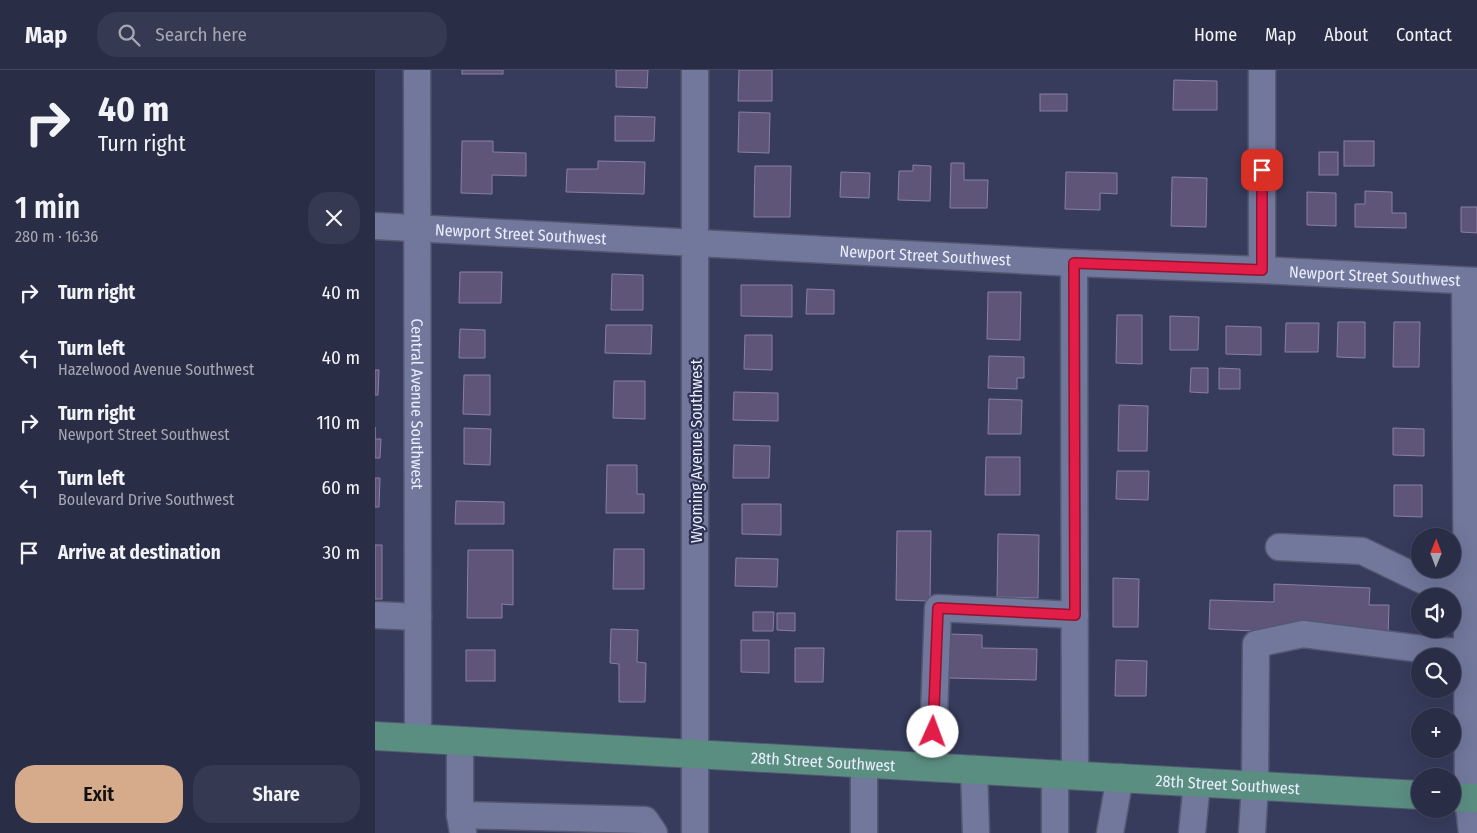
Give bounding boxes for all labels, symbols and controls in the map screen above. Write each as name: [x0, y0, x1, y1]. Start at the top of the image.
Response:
search box: [97, 12, 447, 57]
text: Map: [25, 21, 67, 49]
icon: search: [115, 21, 143, 49]
text: Search here: [155, 23, 247, 46]
text: Home: [1194, 24, 1237, 46]
text: Map: [1265, 24, 1296, 46]
text: About: [1324, 24, 1368, 46]
text: Contact: [1396, 24, 1452, 46]
text: 40 m: [98, 88, 169, 130]
icon: right: [15, 90, 80, 155]
text: Turn right: [98, 130, 186, 157]
pin: [1241, 149, 1283, 191]
icon: arrive: [1248, 156, 1276, 184]
text: 1 min: [15, 190, 80, 226]
button: close: [308, 192, 360, 244]
street label: Newport Street Southwest: [435, 220, 608, 248]
text: 280 m · 16:36: [15, 227, 98, 246]
street label: Newport Street Southwest: [839, 242, 1012, 270]
street label: Newport Street Southwest: [1289, 262, 1462, 290]
icon: right: [15, 279, 43, 307]
text: Turn right: [58, 281, 135, 304]
text: 40 m: [322, 281, 360, 304]
street label: Central Avenue Southwest: [407, 319, 427, 490]
text: Turn left: [58, 337, 125, 360]
icon: left: [15, 344, 43, 372]
text: 40 m: [322, 346, 360, 369]
street label: Wyoming Avenue Southwest: [687, 358, 706, 543]
text: Hazelwood Avenue Southwest: [58, 360, 254, 379]
text: Turn right: [58, 402, 135, 425]
icon: right: [15, 409, 43, 437]
text: 110 m: [316, 411, 360, 434]
text: Newport Street Southwest: [58, 425, 230, 444]
text: Turn left: [58, 467, 125, 490]
icon: left: [15, 474, 43, 502]
text: 60 m: [322, 476, 360, 499]
text: Boulevard Drive Southwest: [58, 490, 234, 509]
north arrow: [1411, 528, 1461, 578]
map controls: [1411, 528, 1461, 818]
icon: arrive: [15, 539, 43, 567]
text: Arrive at destination: [58, 541, 221, 564]
text: 30 m: [322, 541, 360, 564]
button: sound: [1411, 588, 1461, 638]
button: search: [1411, 648, 1461, 698]
position arrow: [906, 705, 958, 757]
button: +: [1411, 708, 1461, 758]
street label: 28th Street Southwest: [751, 748, 897, 775]
button: Exit: [15, 765, 183, 823]
button: Share: [193, 765, 360, 823]
button: −: [1411, 768, 1461, 818]
street label: 28th Street Southwest: [1155, 771, 1301, 798]

